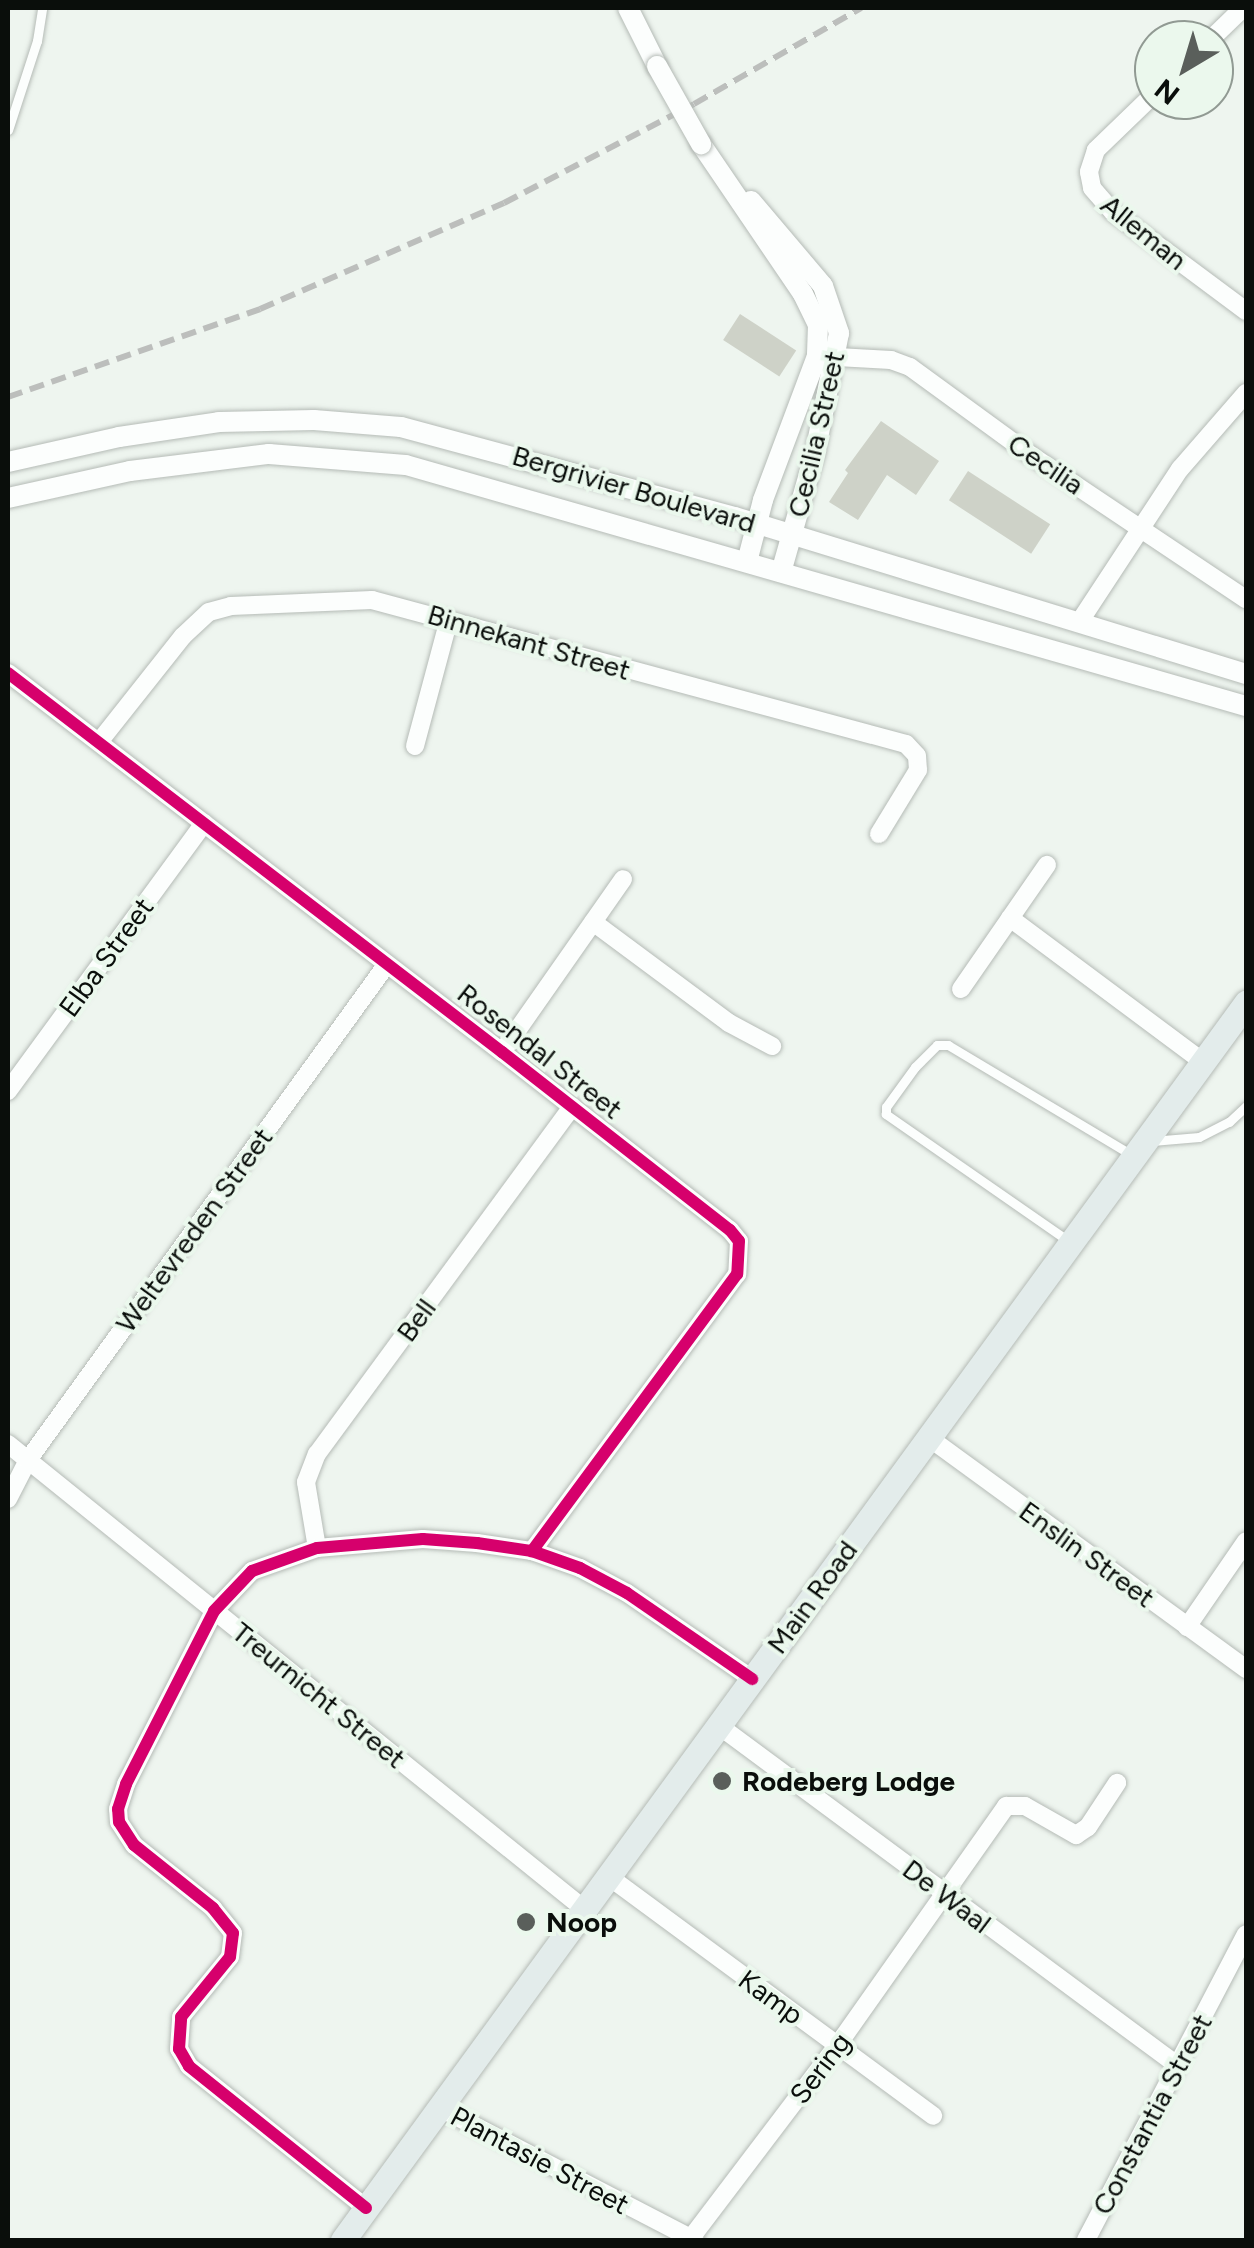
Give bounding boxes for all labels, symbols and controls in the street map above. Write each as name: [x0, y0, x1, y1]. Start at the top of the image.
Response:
north arrow: [1134, 20, 1234, 120]
text: N: [1148, 72, 1186, 112]
street label: Alleman: [1094, 187, 1194, 277]
street label: Cecilia Street: [781, 348, 851, 520]
street label: Cecilia: [1002, 427, 1090, 501]
street label: Bergrivier Boulevard: [509, 438, 759, 540]
street label: Binnekant Street: [424, 597, 634, 687]
street label: Elba Street: [52, 891, 160, 1023]
street label: Rosendal Street: [451, 976, 629, 1126]
street label: Weltevreden Street: [109, 1121, 279, 1339]
street label: Bell: [389, 1292, 443, 1348]
street label: Enslin Street: [1013, 1494, 1161, 1614]
street label: Main Road: [760, 1534, 864, 1660]
street label: Treurnicht Street: [226, 1615, 412, 1775]
place label: Rodeberg Lodge: [742, 1764, 955, 1798]
marker: Rodeberg Lodge: [711, 1770, 733, 1792]
street label: De Waal: [896, 1852, 998, 1940]
place label: Noop: [546, 1905, 617, 1939]
marker: Noop: [515, 1911, 537, 1933]
street label: Kamp: [732, 1962, 810, 2032]
street label: Constantia Street: [1085, 2008, 1219, 2220]
street label: Sering: [782, 2026, 858, 2110]
street label: Plantasie Street: [445, 2099, 635, 2221]

